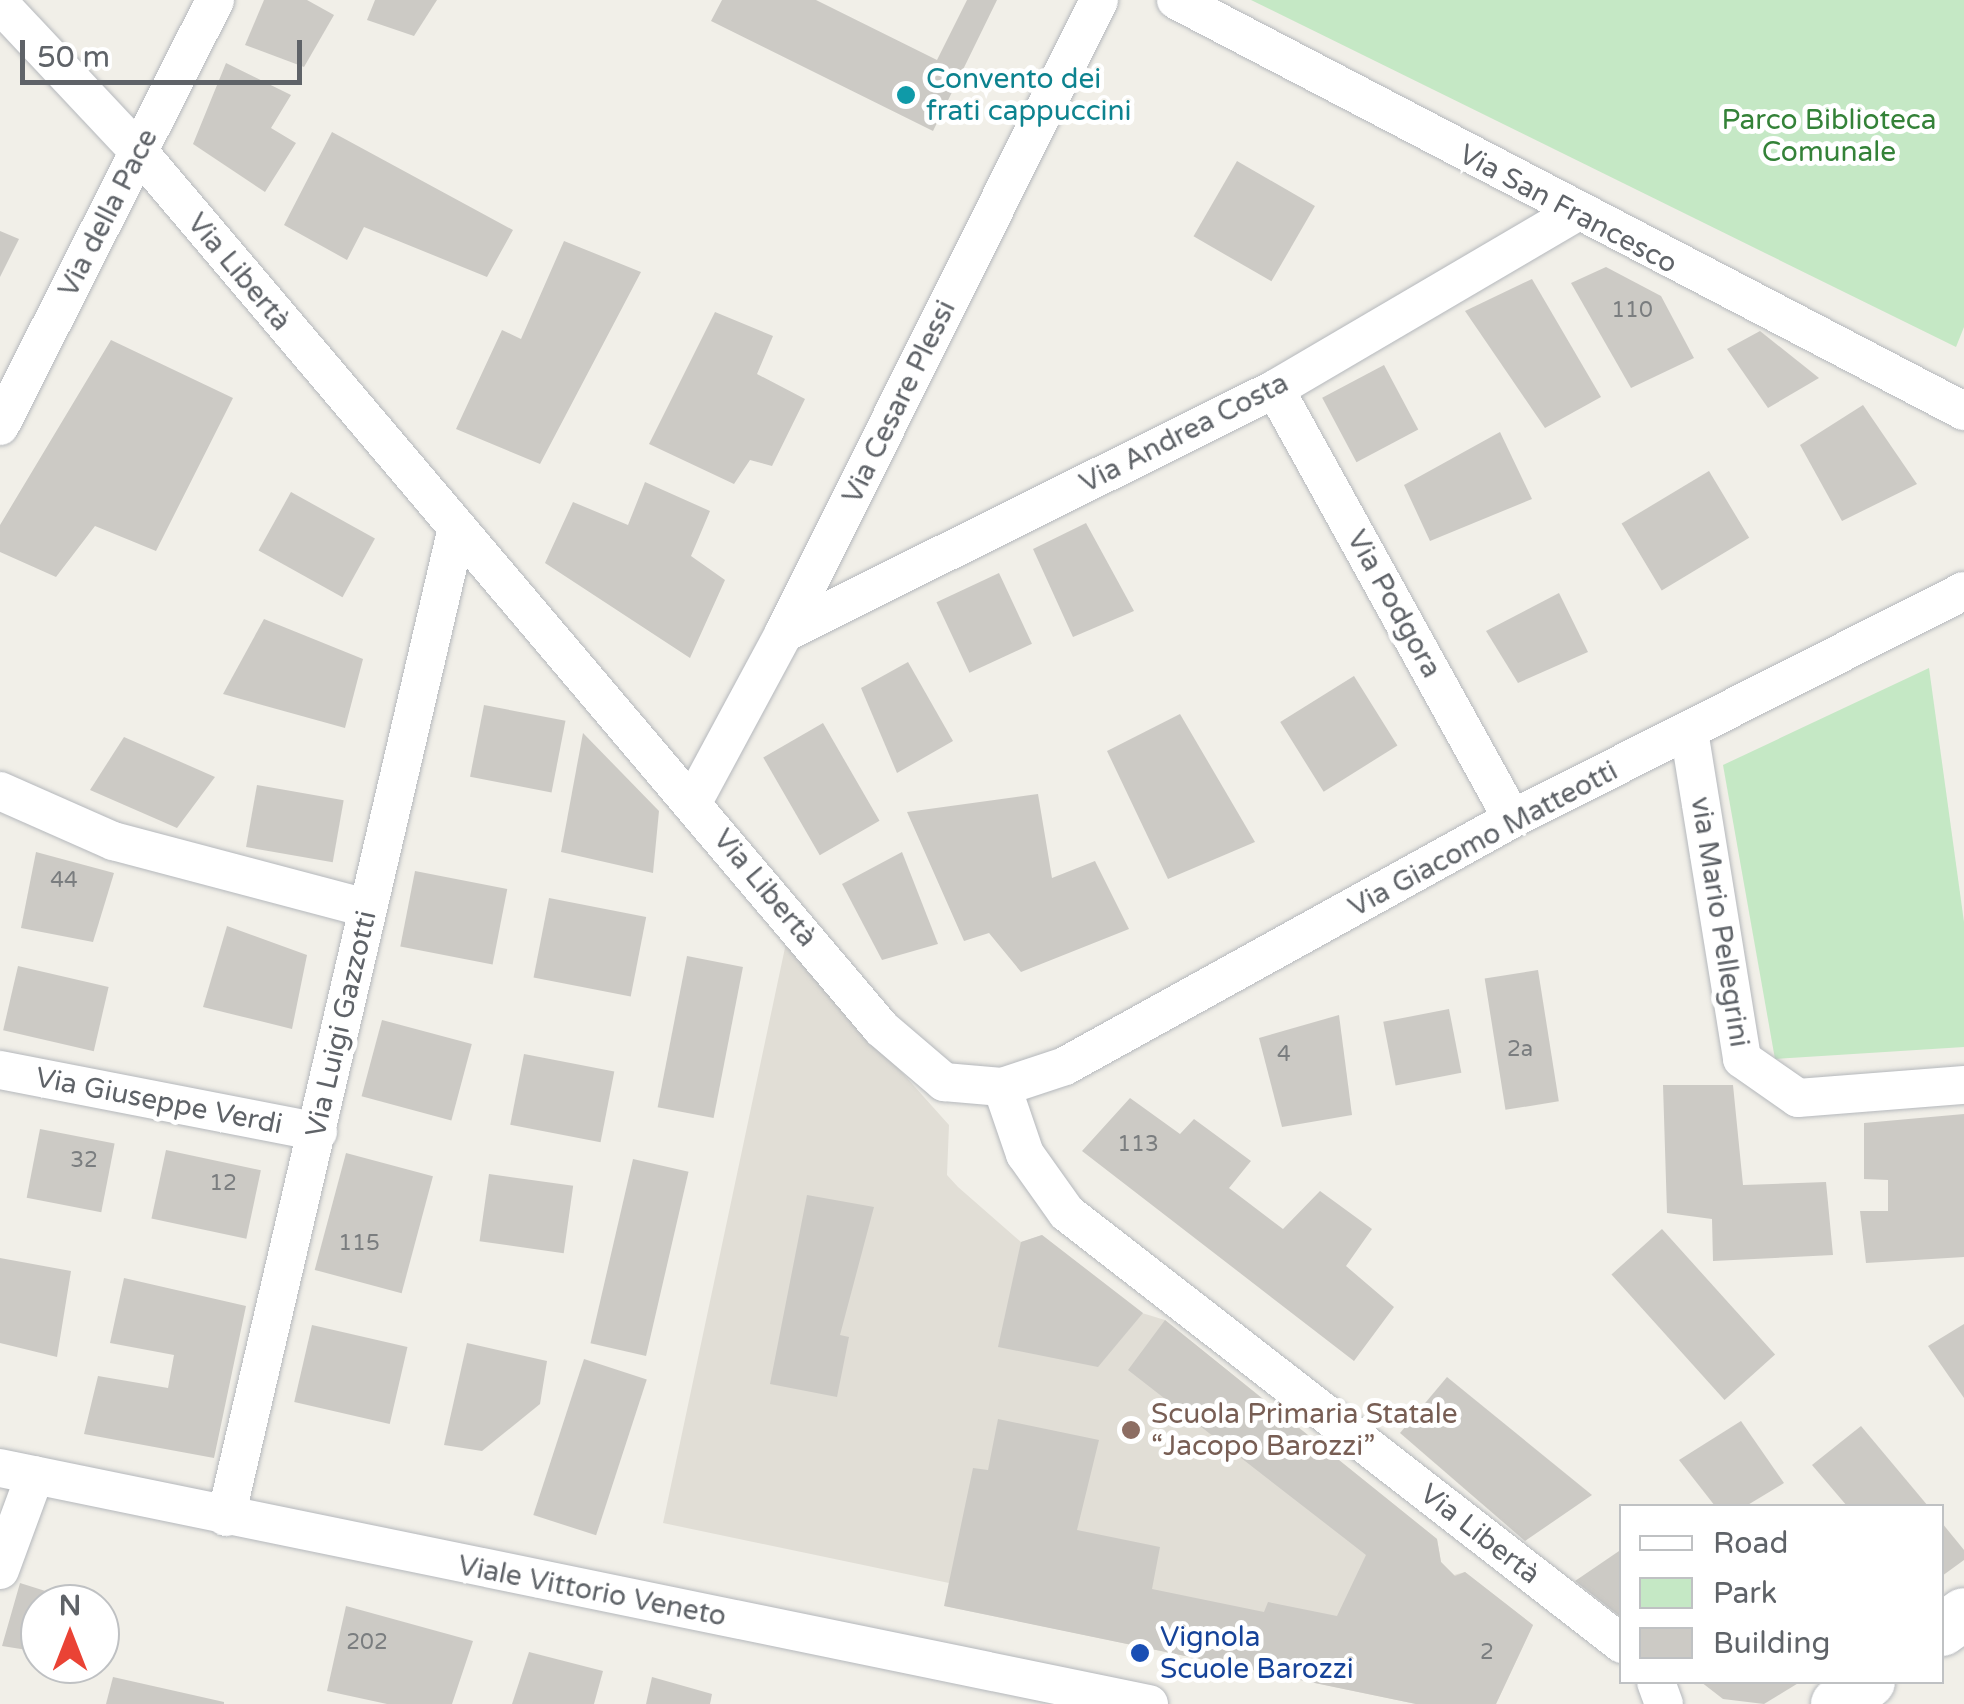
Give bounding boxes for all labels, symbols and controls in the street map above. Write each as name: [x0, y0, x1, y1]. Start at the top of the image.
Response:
scale bar: [25, 20, 308, 82]
text: 50 m: [37, 39, 110, 76]
place label: Convento dei frati cappuccini: [926, 62, 1132, 128]
marker: Convento dei frati cappuccini: [895, 84, 917, 106]
park label: Parco Biblioteca Comunale: [1722, 103, 1936, 169]
street label: Via della Pace: [51, 123, 165, 303]
street label: Via San Francesco: [1453, 137, 1683, 281]
street label: Via Libertà: [180, 206, 298, 338]
street label: Via Cesare Plessi: [835, 295, 963, 509]
house number: 110: [1611, 298, 1653, 324]
street label: Via Andrea Costa: [1074, 366, 1294, 500]
street label: Via Podgora: [1340, 524, 1448, 684]
street label: Via Giacomo Matteotti: [1343, 754, 1623, 924]
street label: via Mario Pellegrini: [1684, 794, 1756, 1050]
street label: Via Libertà: [706, 822, 824, 954]
house number: 44: [50, 868, 78, 894]
street label: Via Luigi Gazzotti: [299, 908, 383, 1140]
house number: 2a: [1507, 1037, 1533, 1063]
house number: 4: [1277, 1042, 1291, 1068]
street label: Via Giuseppe Verdi: [33, 1061, 285, 1141]
house number: 113: [1117, 1132, 1159, 1158]
house number: 32: [70, 1148, 98, 1174]
house number: 12: [209, 1171, 237, 1197]
house number: 115: [338, 1231, 380, 1257]
place label: Scuola Primaria Statale “Jacopo Barozzi”: [1151, 1397, 1458, 1463]
marker: Scuola Primaria Statale “Jacopo Barozzi”: [1120, 1419, 1142, 1441]
street label: Via Libertà: [1413, 1477, 1547, 1591]
legend: [1619, 1504, 1944, 1684]
text: Road: [1713, 1525, 1788, 1562]
street label: Viale Vittorio Veneto: [455, 1549, 729, 1633]
text: Park: [1713, 1575, 1777, 1612]
north arrow: [20, 1584, 120, 1684]
text: N: [59, 1589, 81, 1623]
place label: Vignola Scuole Barozzi: [1160, 1620, 1354, 1686]
text: Building: [1713, 1625, 1830, 1662]
house number: 202: [346, 1630, 388, 1656]
house number: 2: [1480, 1640, 1494, 1666]
marker: Vignola Scuole Barozzi: [1129, 1642, 1151, 1664]

